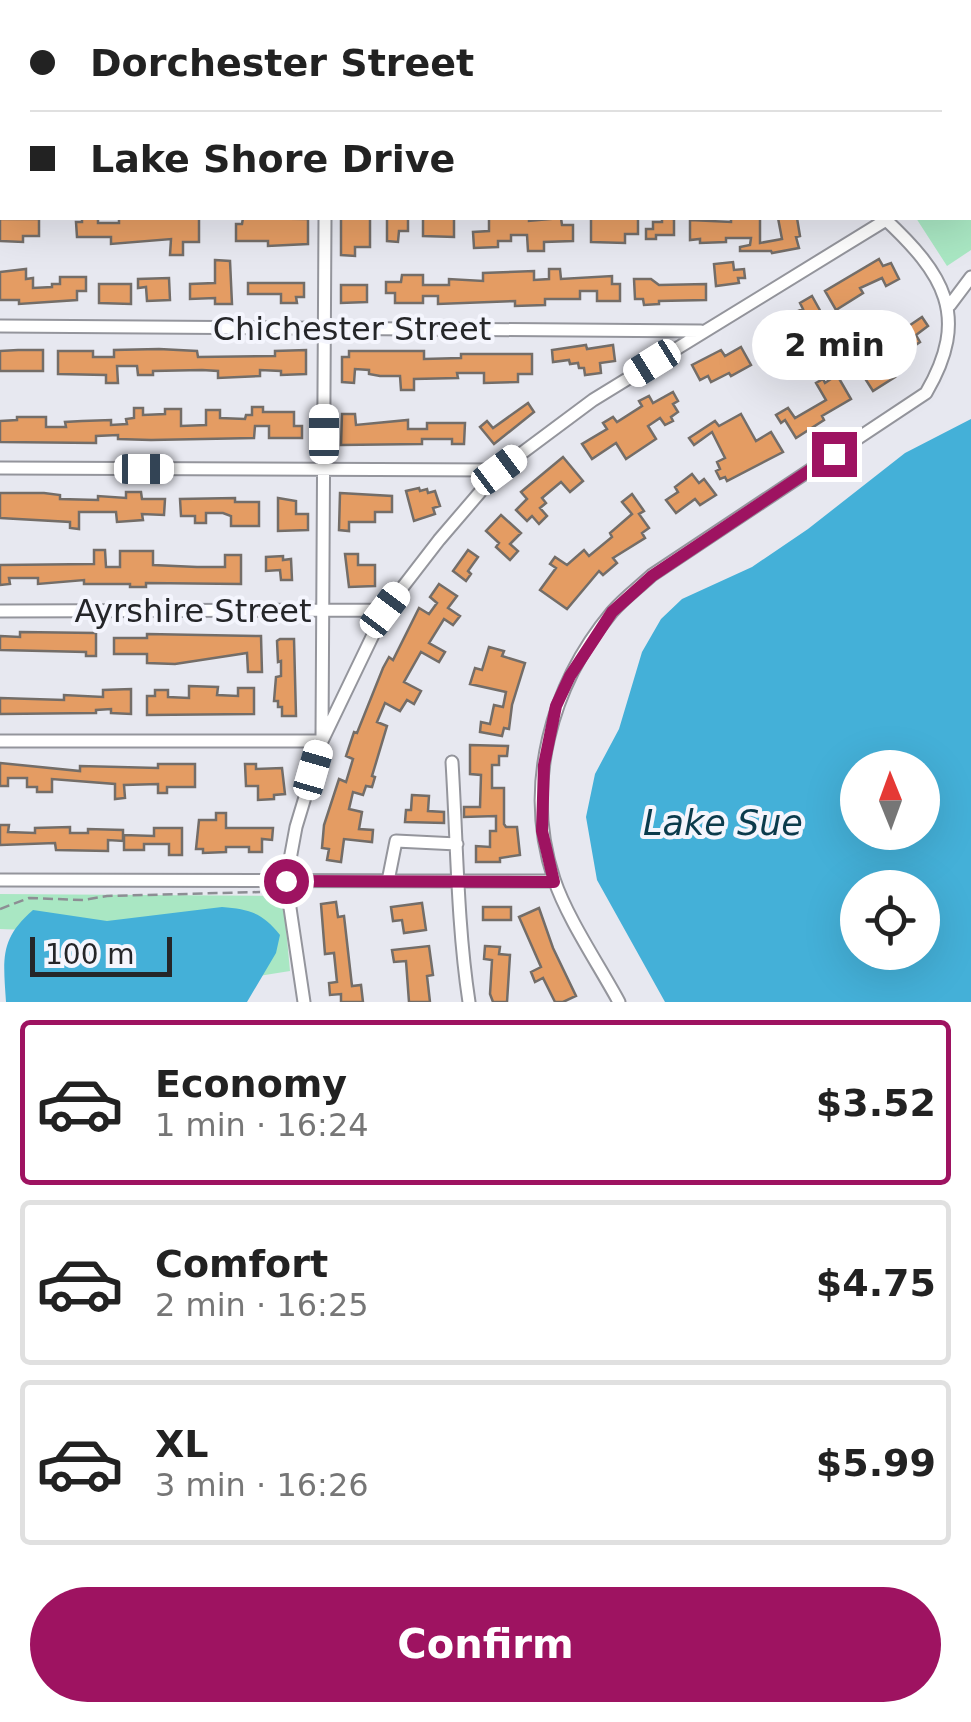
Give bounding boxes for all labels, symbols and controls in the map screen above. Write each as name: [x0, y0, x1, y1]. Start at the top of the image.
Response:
text: Dorchester Street: [90, 41, 474, 85]
text: Lake Shore Drive: [90, 137, 455, 181]
callout: 2 min: [752, 309, 916, 379]
street label: Chichester Street: [213, 310, 491, 348]
text: 2 min: [784, 326, 885, 364]
car: [619, 334, 685, 392]
car: [309, 404, 339, 464]
route end: [812, 432, 857, 477]
car: [466, 440, 532, 500]
car: [114, 454, 174, 484]
car: [355, 577, 415, 643]
street label: Ayrshire Street: [74, 592, 312, 630]
car: [290, 737, 336, 803]
north arrow: [840, 750, 940, 850]
map controls: [840, 750, 940, 970]
water label: Lake Sue: [643, 803, 803, 843]
route start: [264, 859, 309, 904]
button: locate: [840, 870, 940, 970]
scale bar: [30, 932, 172, 976]
text: 100 m: [45, 938, 135, 971]
icon: car: [35, 1058, 125, 1148]
text: Economy: [155, 1062, 347, 1106]
text: $3.52: [816, 1081, 936, 1125]
text: 1 min · 16:24: [155, 1106, 369, 1144]
icon: car: [35, 1238, 125, 1328]
text: Comfort: [155, 1242, 328, 1286]
text: $4.75: [816, 1261, 936, 1305]
text: 2 min · 16:25: [155, 1286, 369, 1324]
icon: car: [35, 1418, 125, 1508]
text: XL: [155, 1422, 209, 1466]
text: $5.99: [816, 1441, 936, 1485]
text: 3 min · 16:26: [155, 1466, 369, 1504]
button: Confirm: [30, 1587, 941, 1702]

